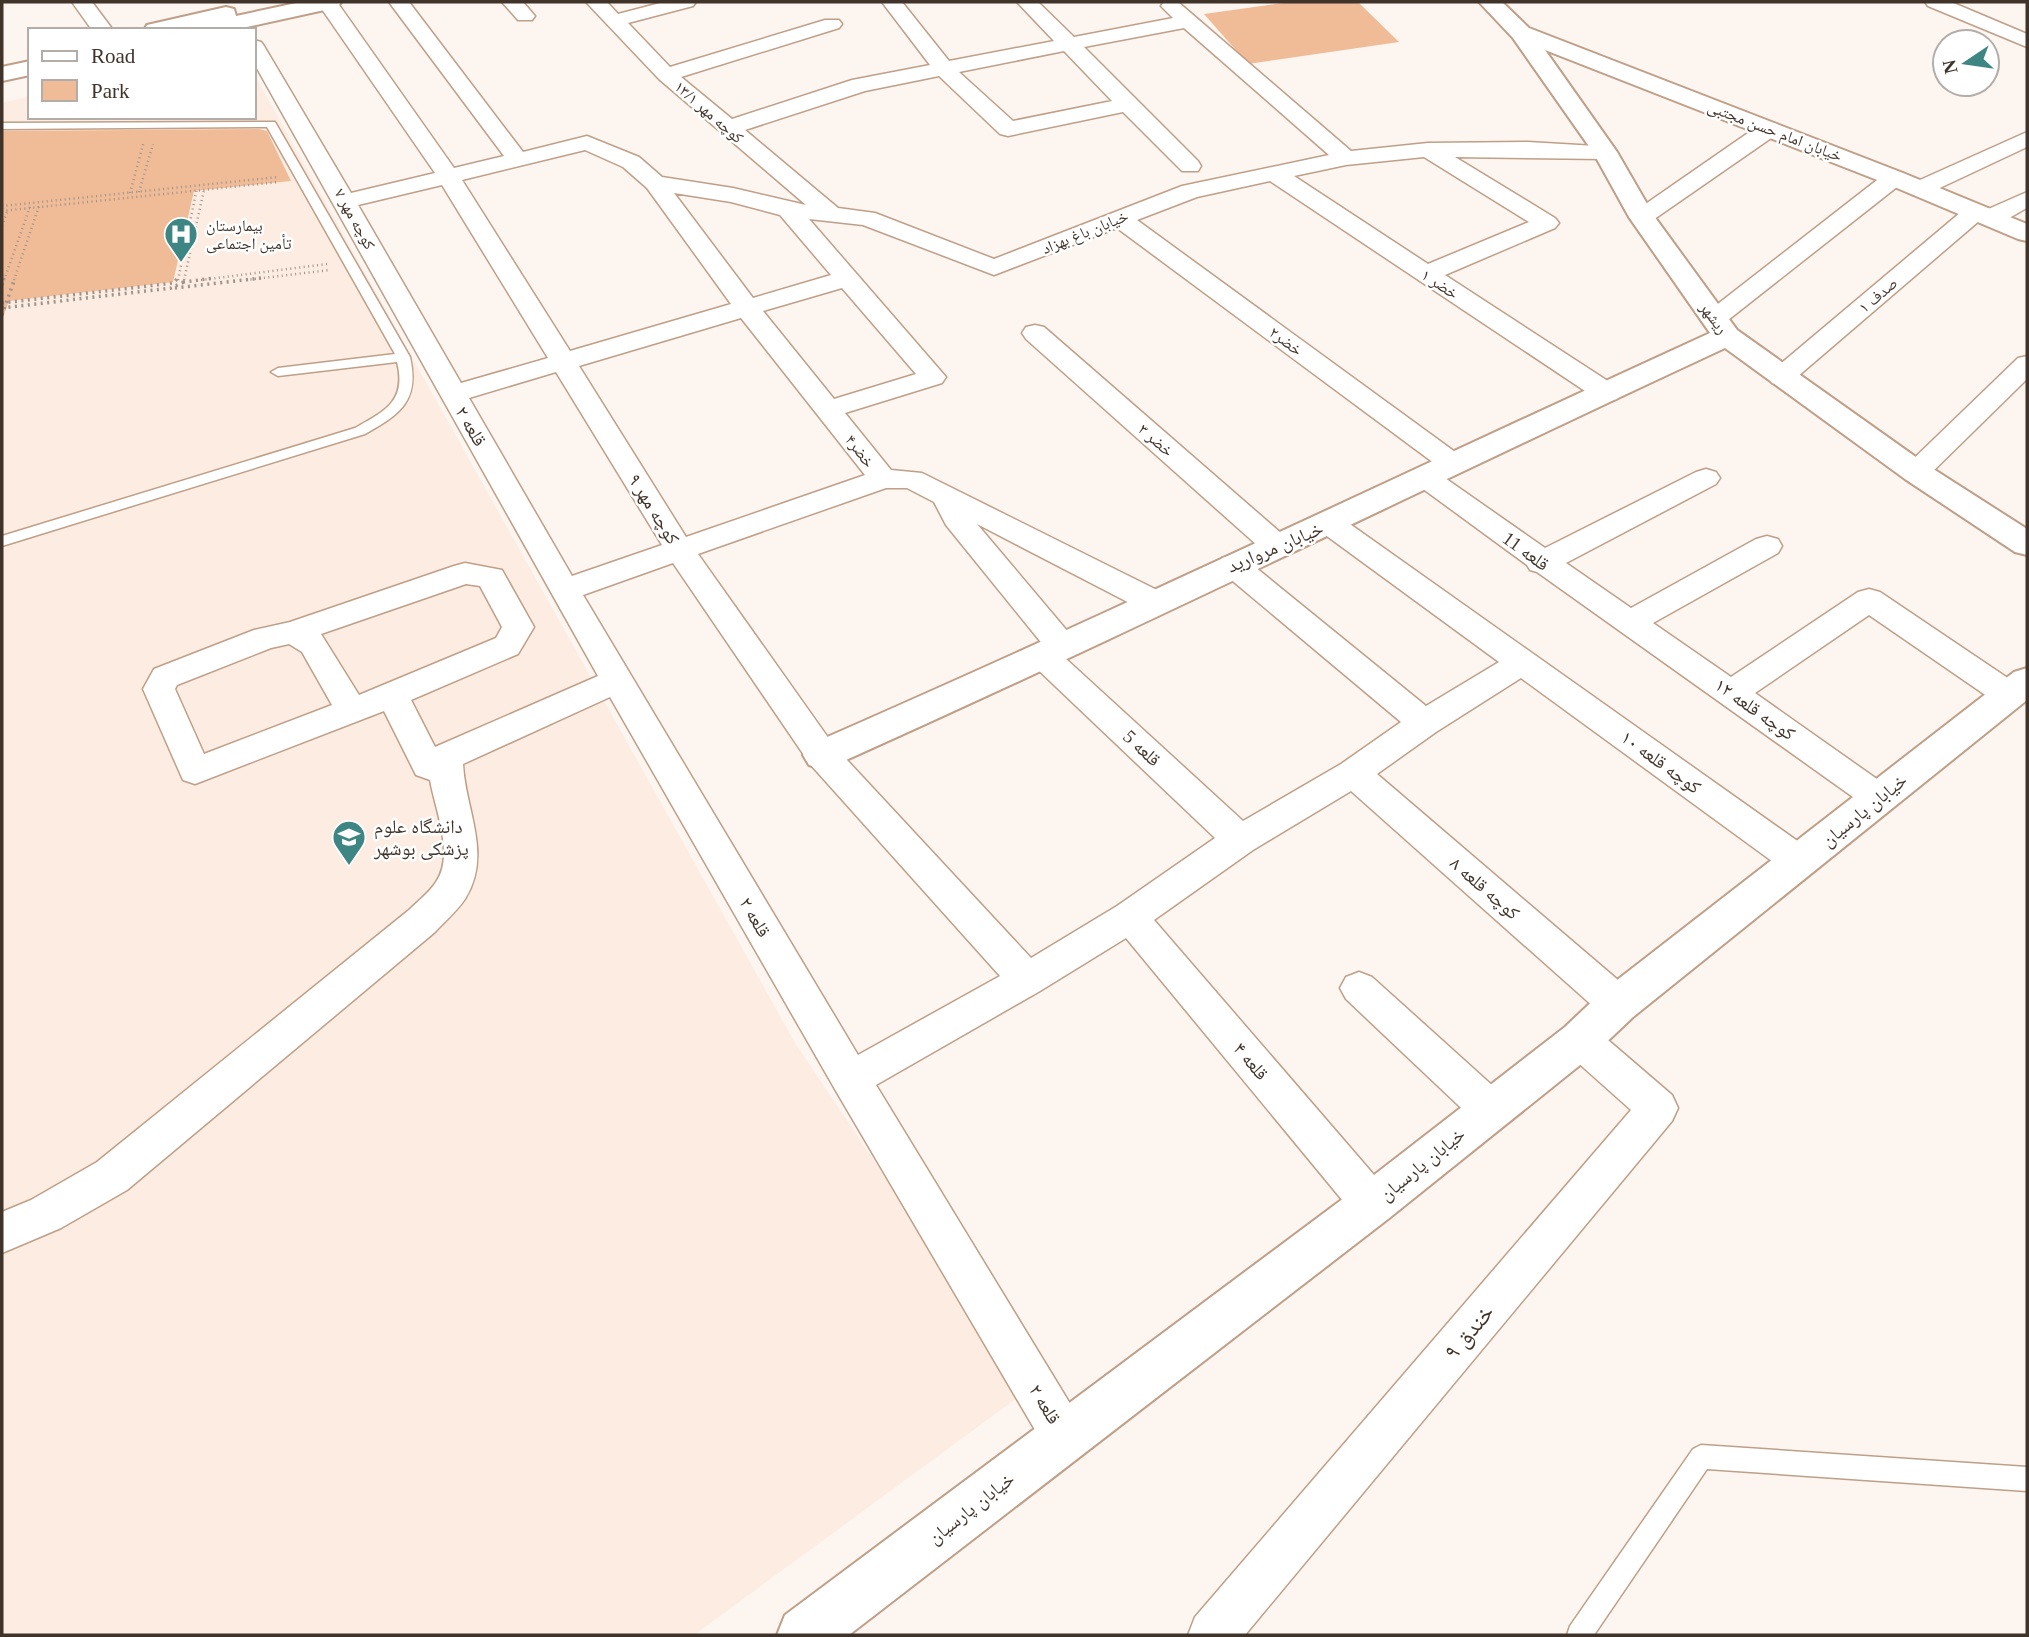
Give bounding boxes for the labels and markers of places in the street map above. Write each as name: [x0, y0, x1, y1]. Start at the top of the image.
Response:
hospital icon: بیمارستان تأمین اجتماعی: [162, 215, 200, 264]
place label: بیمارستان تأمین اجتماعی: [206, 217, 292, 254]
place label: دانشگاه علوم پزشکی بوشهر: [373, 816, 469, 860]
school or university icon: دانشگاه علوم پزشکی بوشهر: [330, 818, 368, 867]

